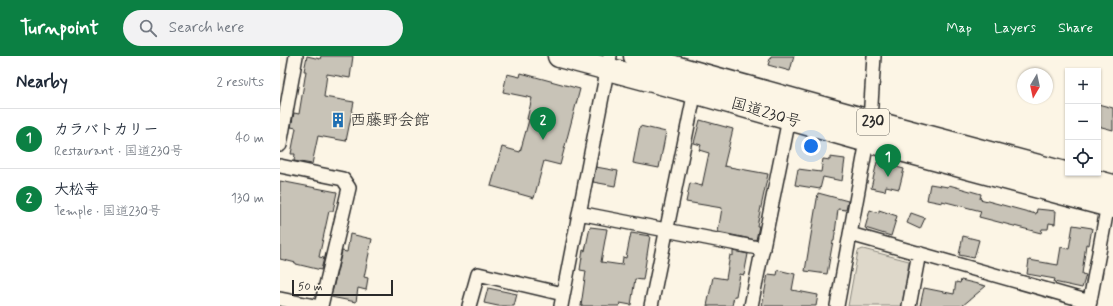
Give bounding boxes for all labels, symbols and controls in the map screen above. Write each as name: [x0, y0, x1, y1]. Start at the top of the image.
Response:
search box: [123, 10, 403, 46]
text: Turnpoint: [20, 16, 99, 41]
icon: search: [137, 17, 159, 39]
text: Search here: [169, 18, 244, 38]
text: Map: [946, 19, 972, 37]
text: Layers: [994, 19, 1036, 37]
text: Share: [1058, 19, 1093, 37]
north arrow: [1017, 68, 1053, 104]
map controls: [1065, 68, 1101, 176]
button: +: [1065, 68, 1101, 104]
text: Nearby: [16, 71, 68, 93]
text: 2 results: [217, 74, 264, 91]
street label: 国道230号: [728, 93, 804, 133]
button: −: [1065, 104, 1101, 140]
pin: 2: [530, 107, 556, 140]
road number: 230: [857, 109, 889, 135]
place label: 西藤野会館: [350, 110, 430, 131]
building icon: 西藤野会館: [329, 111, 347, 129]
text: カラバトカリー: [54, 120, 158, 140]
text: 1: [26, 130, 32, 147]
text: 40 m: [235, 130, 264, 147]
your location: [801, 136, 821, 156]
button: locate: [1065, 140, 1101, 176]
text: Restaurant · 国道230号: [54, 143, 183, 160]
pin: 1: [875, 144, 901, 177]
text: 大松寺: [54, 180, 99, 200]
text: 2: [26, 190, 32, 207]
text: 130 m: [231, 190, 264, 207]
text: Temple · 国道230号: [54, 203, 161, 220]
scale bar: [292, 278, 393, 297]
text: 50 m: [298, 280, 323, 294]

